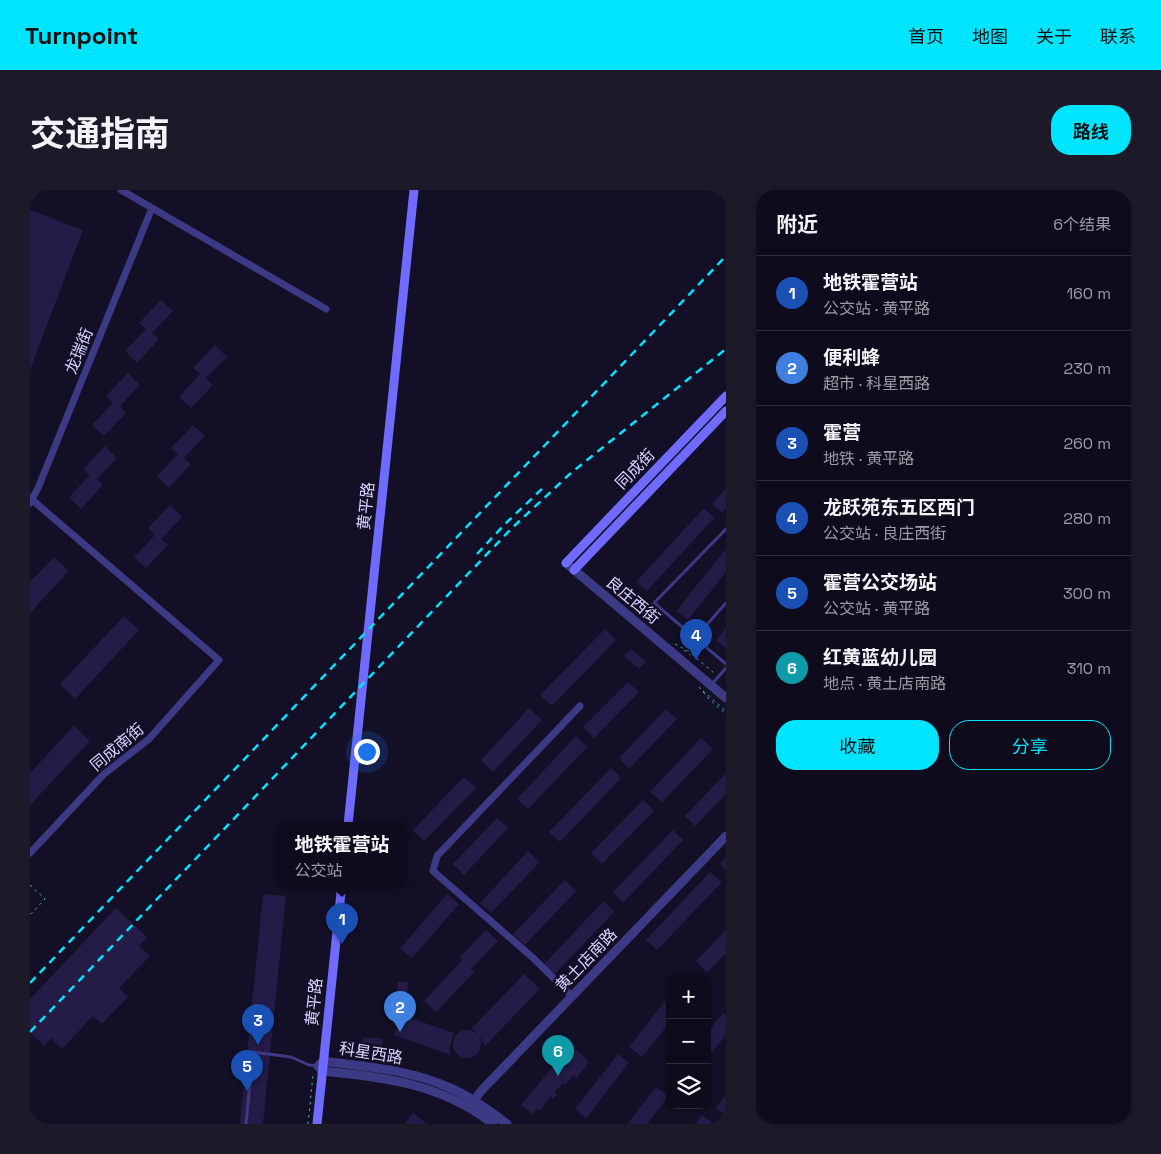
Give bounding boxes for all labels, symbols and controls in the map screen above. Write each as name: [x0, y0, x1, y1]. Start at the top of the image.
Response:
text: Turnpoint: [25, 20, 138, 51]
text: 首页: [908, 25, 944, 48]
text: 地图: [972, 25, 1008, 48]
text: 关于: [1036, 25, 1072, 48]
text: 联系: [1100, 25, 1136, 48]
button: 路线: [1051, 105, 1131, 155]
text: 交通指南: [30, 112, 170, 156]
text: 附近: [776, 211, 818, 238]
text: 6个结果: [1053, 214, 1111, 235]
text: 地铁霍营站: [823, 270, 918, 295]
text: 1: [788, 283, 796, 304]
text: 160 m: [1066, 283, 1111, 304]
text: 公交站 · 黄平路: [823, 298, 930, 319]
street label: 龙瑞街: [60, 325, 98, 377]
text: 便利蜂: [823, 345, 880, 370]
text: 2: [787, 358, 797, 379]
text: 230 m: [1064, 358, 1111, 379]
text: 超市 · 科星西路: [823, 373, 930, 394]
text: 霍营: [823, 420, 861, 445]
text: 3: [787, 433, 797, 454]
text: 260 m: [1063, 433, 1111, 454]
street label: 同成街: [611, 444, 659, 494]
text: 地铁 · 黄平路: [823, 448, 914, 469]
street label: 黄平路: [353, 481, 379, 531]
text: 龙跃苑东五区西门: [823, 495, 975, 520]
text: 4: [787, 508, 797, 529]
text: 280 m: [1063, 508, 1111, 529]
text: 公交站 · 良庄西街: [823, 523, 946, 544]
text: 霍营公交场站: [823, 570, 937, 595]
street label: 良庄西街: [602, 571, 664, 629]
text: 5: [787, 583, 797, 604]
text: 300 m: [1063, 583, 1111, 604]
text: 公交站 · 黄平路: [823, 598, 930, 619]
pin: 4: [680, 619, 712, 660]
text: 红黄蓝幼儿园: [823, 645, 937, 670]
text: 6: [787, 658, 797, 679]
text: 310 m: [1067, 658, 1111, 679]
text: 地点 · 黄土店南路: [823, 673, 946, 694]
street label: 同成南街: [86, 718, 148, 776]
button: 收藏: [776, 720, 939, 770]
button: 分享: [949, 720, 1111, 770]
your location: [354, 739, 380, 765]
popup: [277, 822, 407, 887]
text: 地铁霍营站: [294, 832, 390, 857]
text: 公交站: [294, 860, 343, 881]
pin: 1: [326, 903, 358, 944]
street label: 黄土店南路: [551, 924, 621, 996]
map controls: [666, 974, 711, 1109]
button: +: [666, 974, 711, 1019]
street label: 黄平路: [301, 977, 327, 1027]
pin: 2: [384, 991, 416, 1032]
pin: 3: [242, 1004, 274, 1045]
button: −: [666, 1019, 711, 1064]
pin: 6: [542, 1035, 574, 1076]
street label: 科星西路: [338, 1038, 404, 1068]
pin: 5: [231, 1050, 263, 1091]
button: layers: [666, 1064, 711, 1109]

